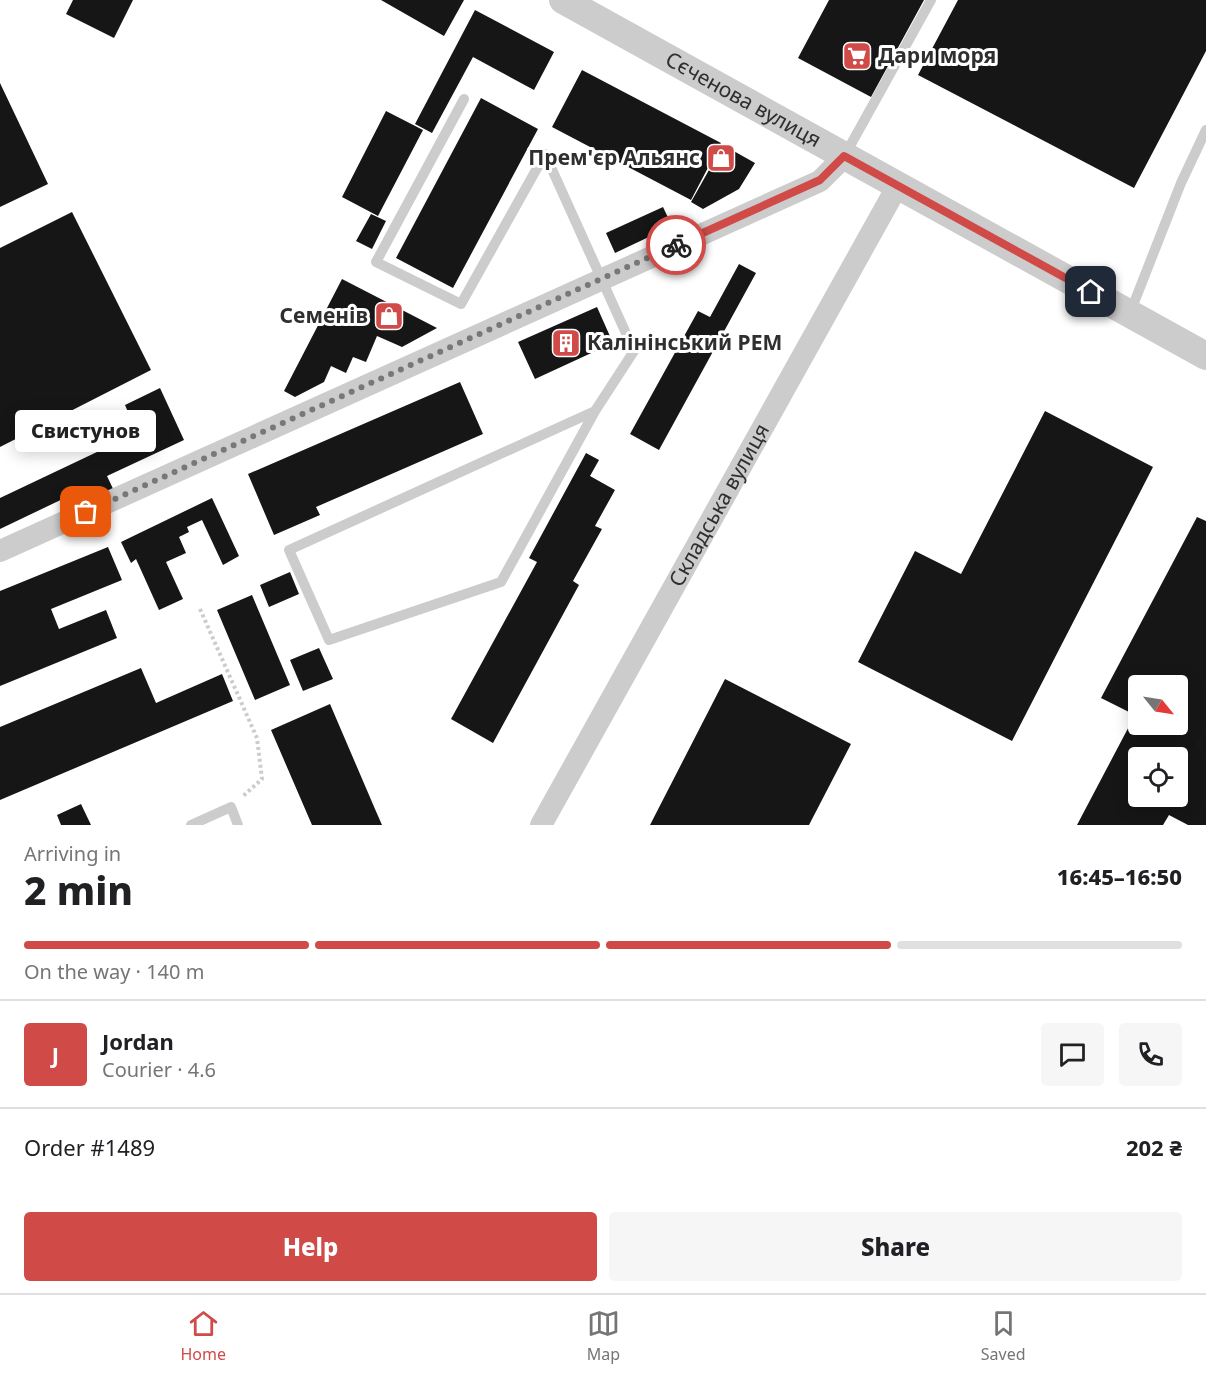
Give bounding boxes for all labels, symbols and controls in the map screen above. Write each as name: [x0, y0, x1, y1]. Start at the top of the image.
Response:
supermarket icon: Дари моря: [841, 40, 873, 72]
place label: Дари моря: [878, 41, 996, 69]
street label: Сєченова вулиця: [661, 45, 827, 153]
shop icon: Прем'єр Альянс: [705, 142, 737, 174]
place label: Прем'єр Альянс: [528, 143, 700, 171]
courier: [646, 215, 706, 275]
icon: bike: [660, 229, 693, 262]
pin: [1065, 266, 1116, 317]
icon: home: [1074, 275, 1107, 308]
shop icon: Семенів: [373, 300, 405, 332]
place label: Семенів: [280, 301, 368, 329]
building icon: Калінінський РЕМ: [550, 327, 582, 359]
place label: Калінінський РЕМ: [587, 328, 782, 356]
callout: Свистунов: [16, 410, 156, 452]
text: Свистунов: [31, 417, 140, 444]
street label: Складська вулиця: [662, 418, 775, 591]
pin: [60, 486, 111, 537]
icon: bag: [69, 495, 102, 528]
north arrow: [1128, 675, 1188, 735]
map controls: [1128, 675, 1188, 807]
button: locate: [1128, 747, 1188, 807]
text: Arriving in: [24, 840, 121, 867]
text: 16:45–16:50: [1057, 861, 1182, 891]
text: 2 min: [24, 863, 133, 916]
text: On the way · 140 m: [24, 958, 204, 985]
button: chat: [1041, 1023, 1104, 1086]
button: phone: [1119, 1023, 1182, 1086]
text: Jordan: [102, 1026, 174, 1056]
text: J: [52, 1039, 59, 1069]
text: Courier · 4.6: [102, 1056, 216, 1083]
text: Order #1489: [24, 1132, 155, 1162]
text: 202 ₴: [1126, 1132, 1182, 1162]
button: Help: [24, 1212, 597, 1281]
button: Share: [609, 1212, 1182, 1281]
tab: Home: [180, 1307, 226, 1365]
tab: Map: [587, 1307, 620, 1365]
tab: Saved: [981, 1307, 1026, 1365]

